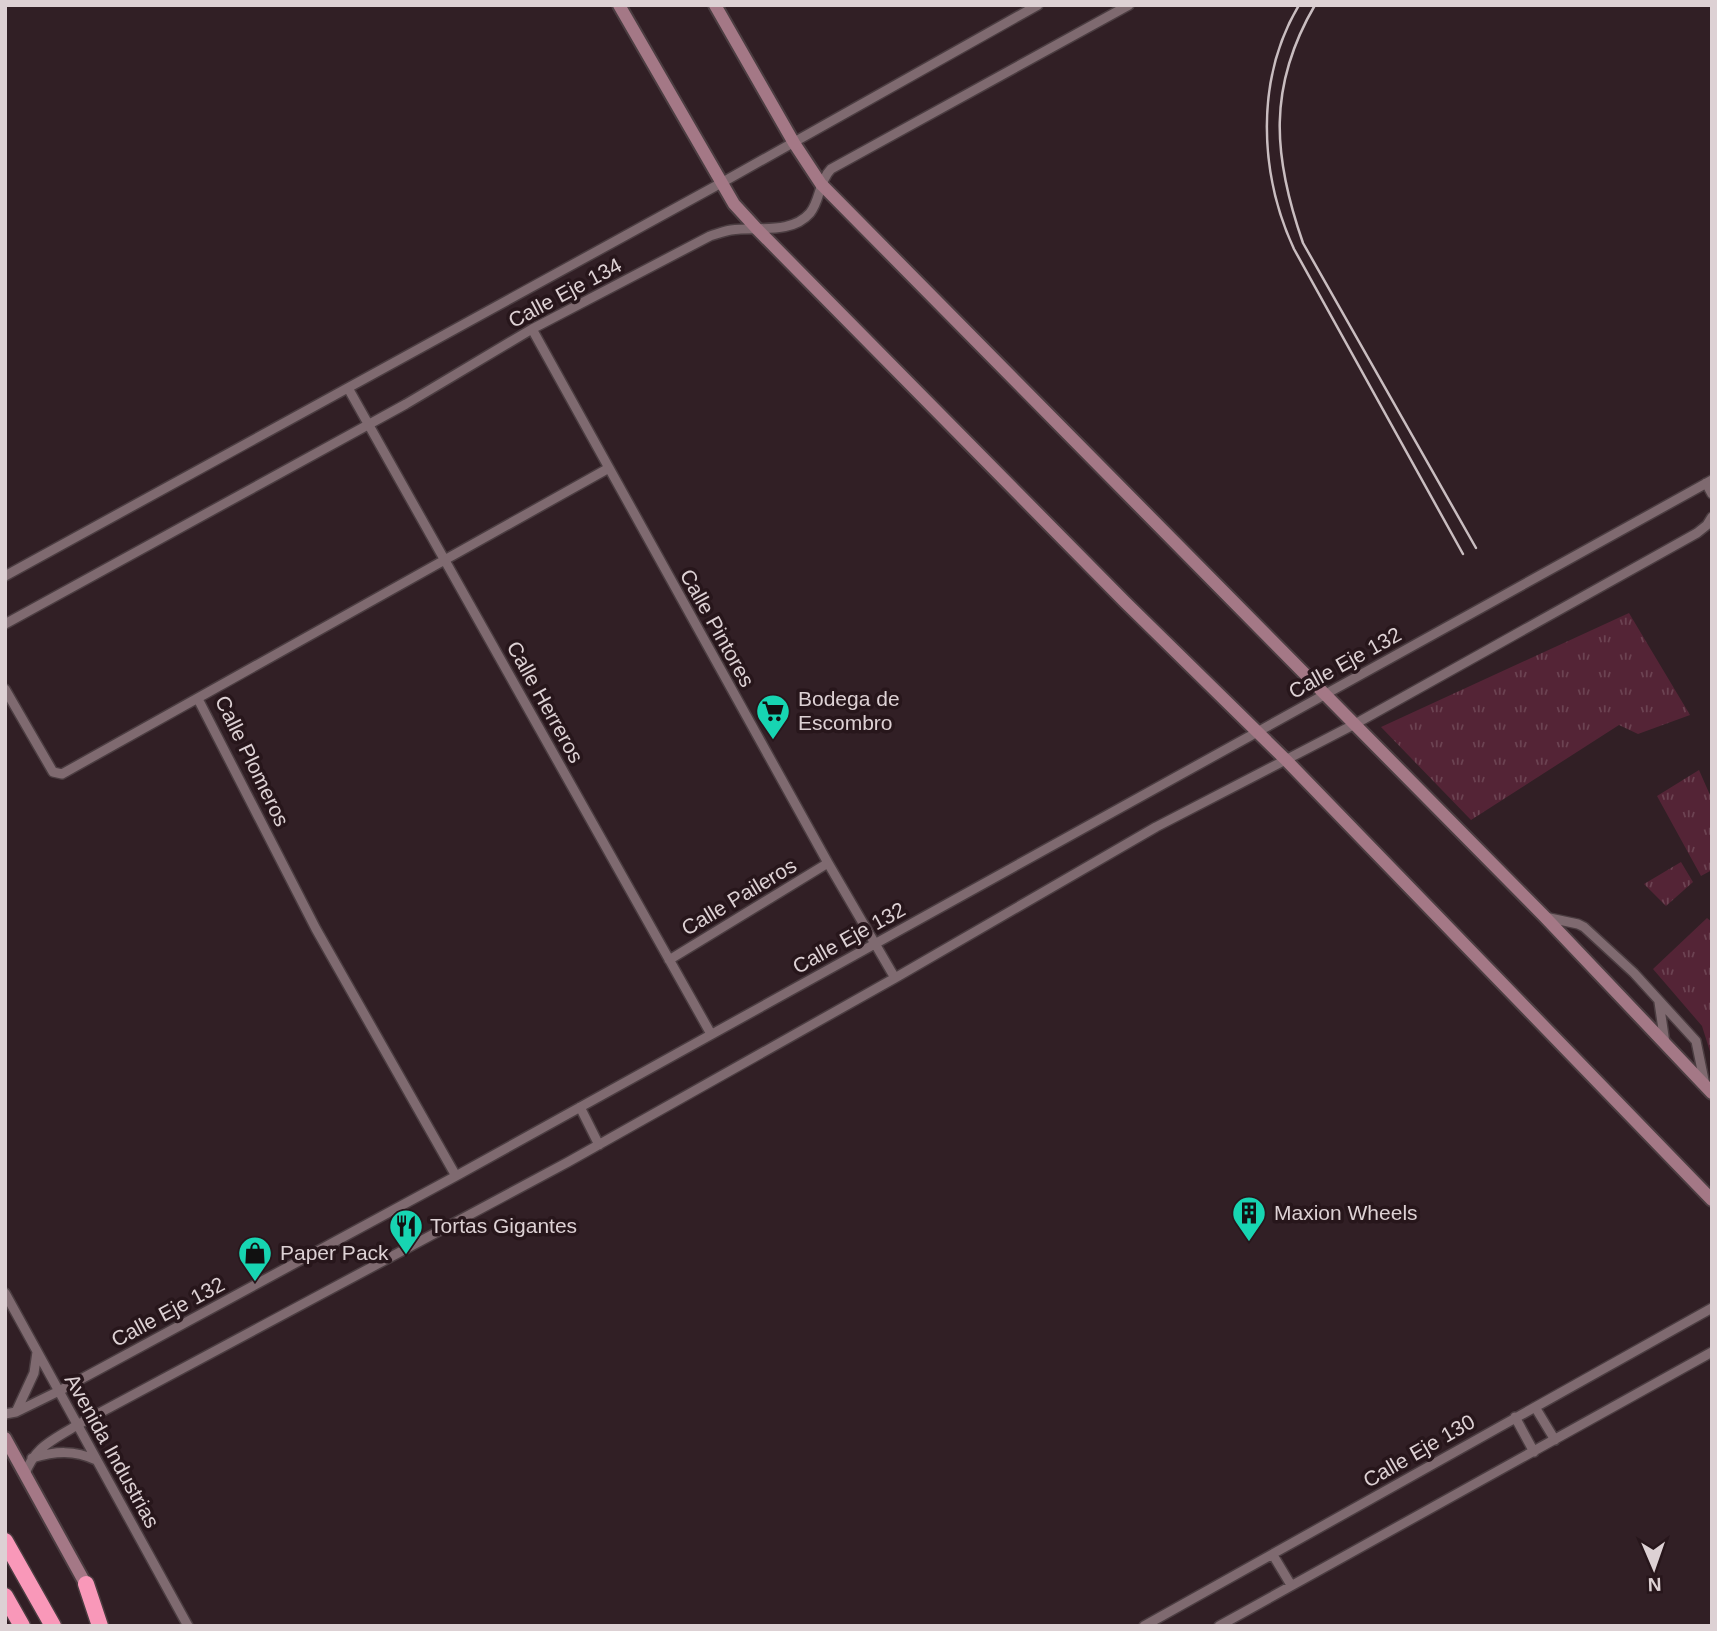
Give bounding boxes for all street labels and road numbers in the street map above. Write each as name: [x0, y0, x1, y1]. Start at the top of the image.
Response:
street label: Calle Eje 134: [504, 253, 626, 332]
street label: Calle Pintores: [676, 565, 759, 691]
street label: Calle Eje 132: [1285, 622, 1405, 703]
street label: Calle Herreros: [503, 637, 588, 767]
street label: Calle Plomeros: [211, 692, 294, 830]
street label: Calle Paileros: [677, 853, 800, 940]
street label: Calle Eje 132: [789, 897, 909, 978]
street label: Calle Eje 132: [107, 1272, 228, 1351]
street label: Avenida Industrias: [61, 1370, 164, 1532]
street label: Calle Eje 130: [1359, 1409, 1479, 1492]

